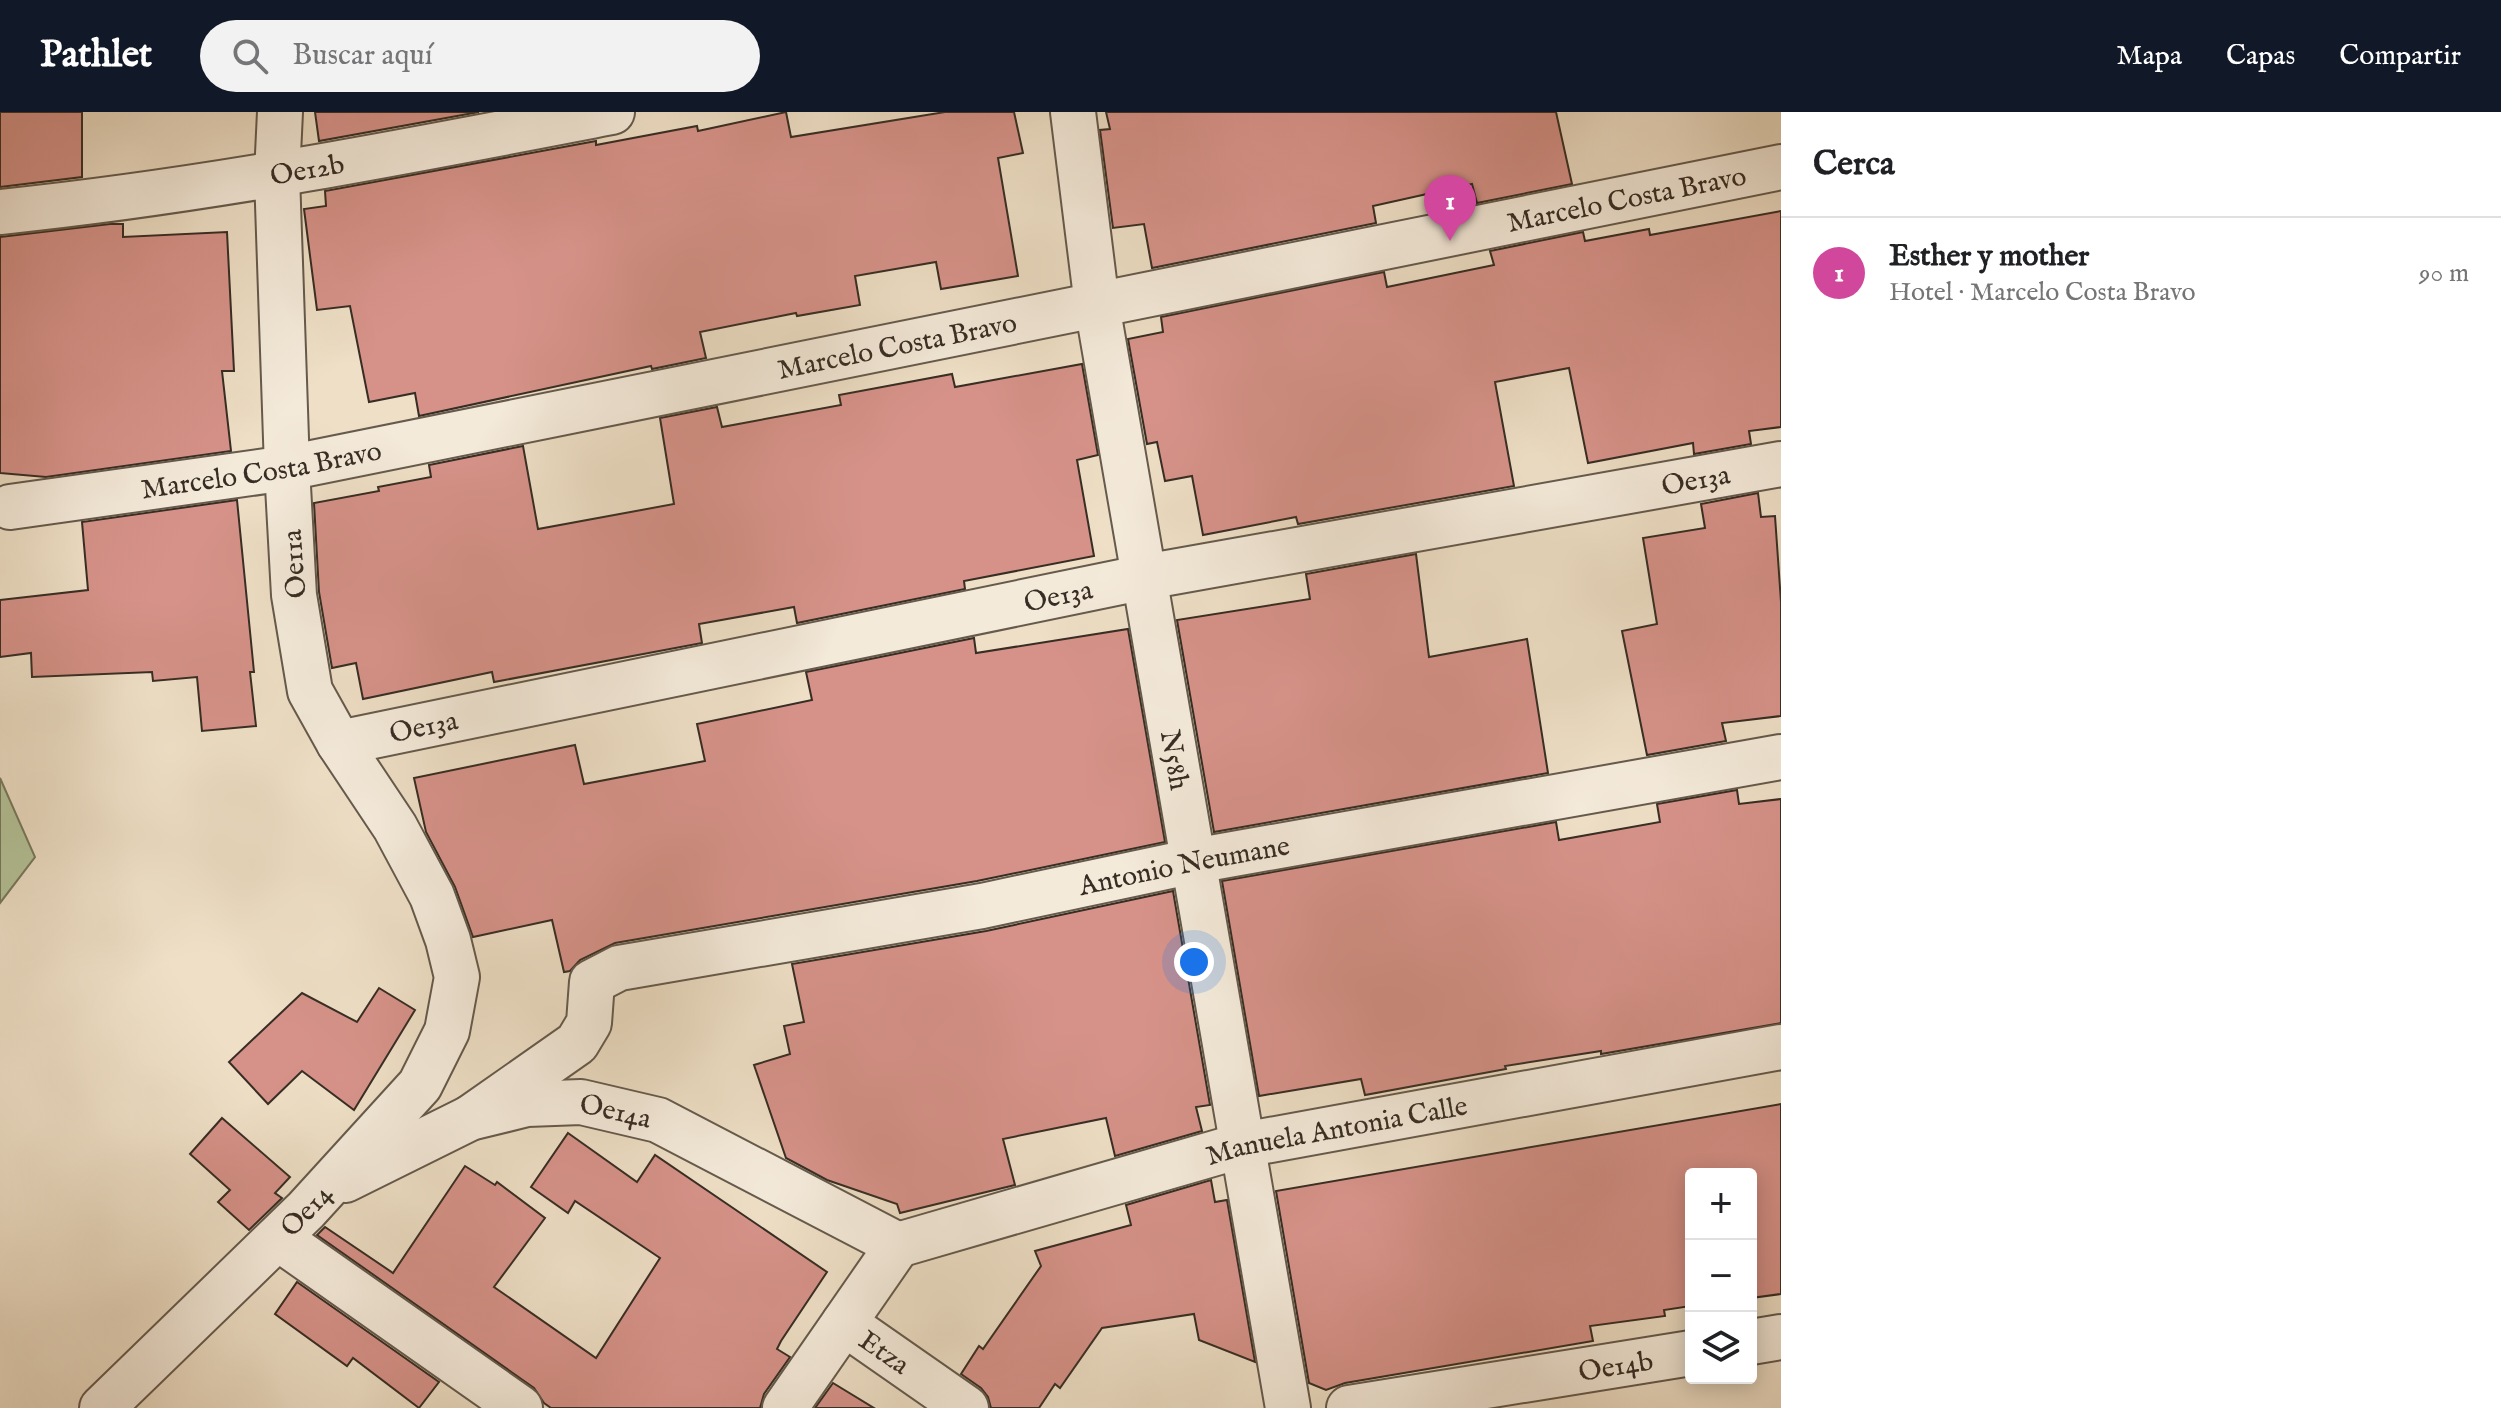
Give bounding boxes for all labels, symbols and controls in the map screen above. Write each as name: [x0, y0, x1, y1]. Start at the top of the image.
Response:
search box: [200, 20, 760, 92]
text: Pathlet: [40, 32, 152, 80]
icon: search: [228, 34, 272, 78]
text: Buscar aquí: [292, 37, 433, 75]
text: Mapa: [2116, 39, 2182, 74]
text: Capas: [2226, 39, 2295, 74]
text: Compartir: [2339, 39, 2461, 74]
text: Cerca: [1813, 143, 1895, 186]
street label: Oe12b: [268, 148, 347, 195]
street label: Marcelo Costa Bravo: [1504, 159, 1749, 242]
pin: 1: [1424, 175, 1476, 241]
text: Esther y mother: [1889, 238, 2089, 276]
text: 1: [1834, 257, 1844, 290]
text: 90 m: [2419, 257, 2469, 290]
text: Hotel · Marcelo Costa Bravo: [1889, 276, 2196, 309]
street label: Marcelo Costa Bravo: [775, 306, 1020, 389]
street label: Marcelo Costa Bravo: [139, 434, 385, 508]
street label: Oe13a: [1659, 458, 1734, 505]
street label: Oe11a: [276, 527, 315, 599]
street label: Oe13a: [1021, 573, 1097, 621]
street label: Oe13a: [386, 704, 462, 752]
street label: N58h: [1151, 727, 1196, 793]
street label: Antonio Neumane: [1075, 829, 1293, 905]
your location: [1174, 942, 1214, 982]
street label: Oe14a: [576, 1087, 655, 1138]
street label: Manuela Antonia Calle: [1202, 1089, 1471, 1175]
map controls: [1685, 1168, 1757, 1384]
button: +: [1685, 1168, 1757, 1240]
street label: Oe14: [274, 1178, 341, 1246]
button: −: [1685, 1240, 1757, 1312]
button: layers: [1685, 1312, 1757, 1384]
street label: Etza: [851, 1324, 917, 1384]
street label: Oe14b: [1576, 1344, 1656, 1391]

